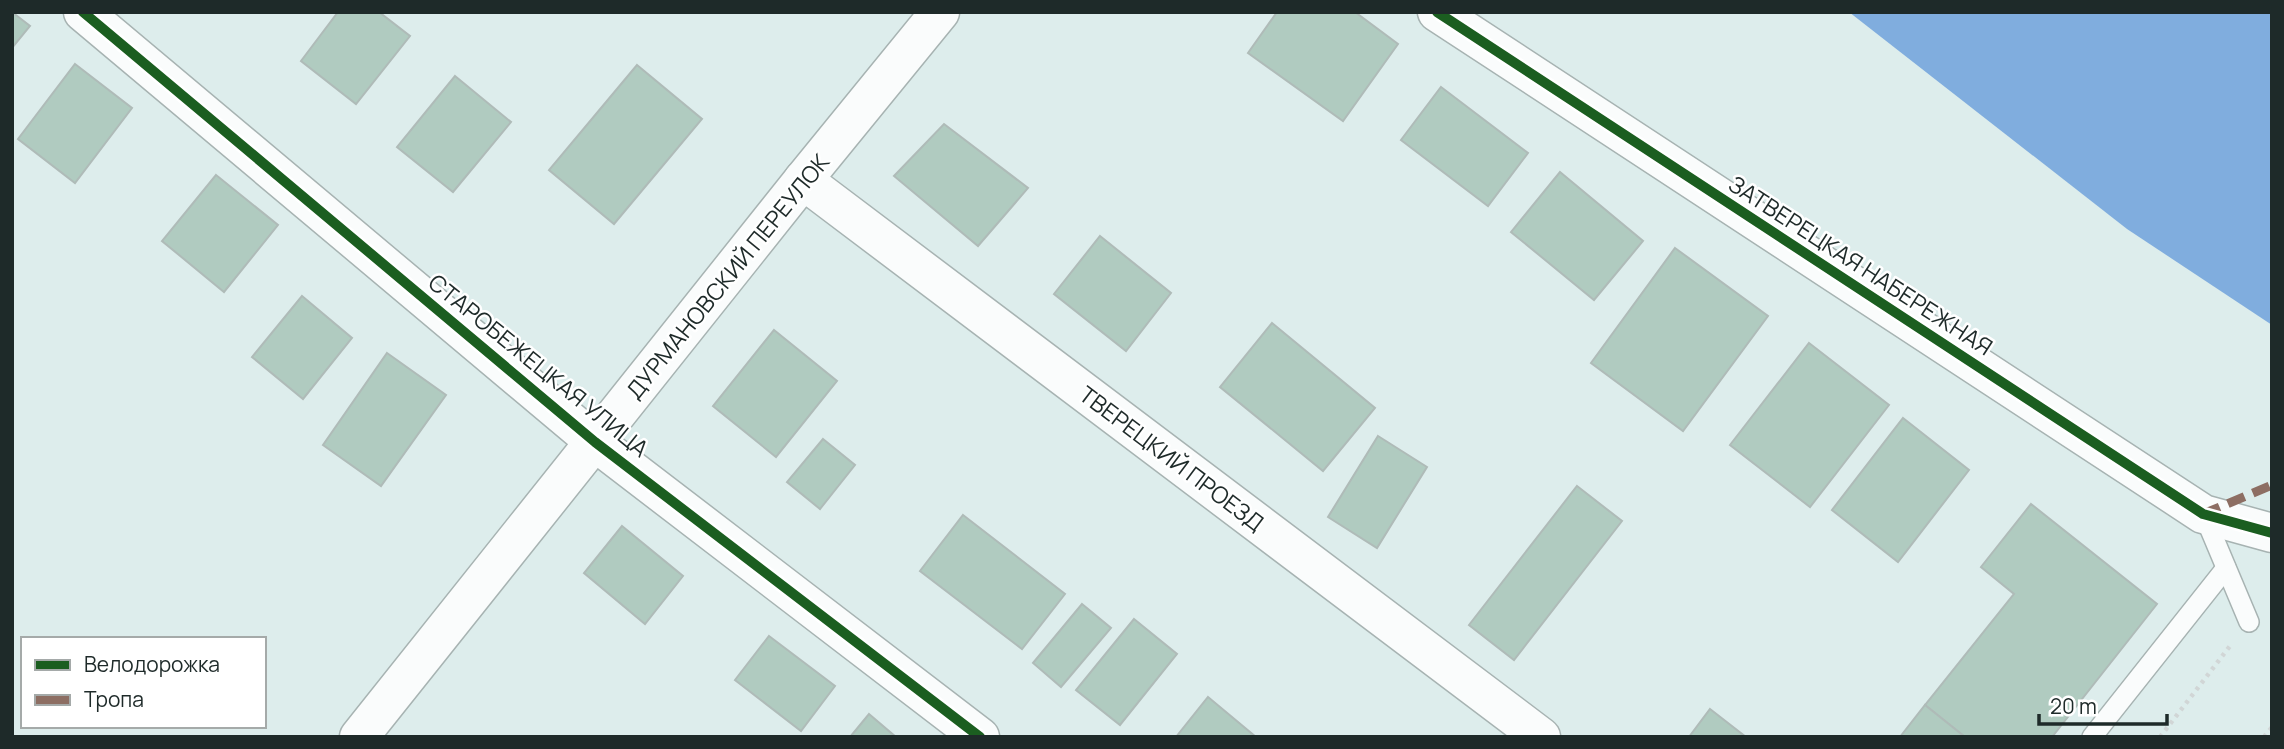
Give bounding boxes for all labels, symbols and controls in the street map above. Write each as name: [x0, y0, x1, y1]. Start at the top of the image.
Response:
street label: ДУРМАНОВСКИЙ ПЕРЕУЛОК: [618, 146, 836, 405]
street label: ЗАТВЕРЕЦКАЯ НАБЕРЕЖНАЯ: [1723, 168, 1999, 362]
street label: СТАРОБЕЖЕЦКАЯ УЛИЦА: [422, 266, 656, 464]
street label: ТВЕРЕЦКИЙ ПРОЕЗД: [1073, 378, 1271, 538]
legend: [21, 637, 266, 728]
text: Велодорожка: [84, 650, 220, 678]
scale bar: [2039, 682, 2167, 726]
text: Тропа: [84, 685, 144, 713]
text: 20 m: [2050, 692, 2097, 720]

